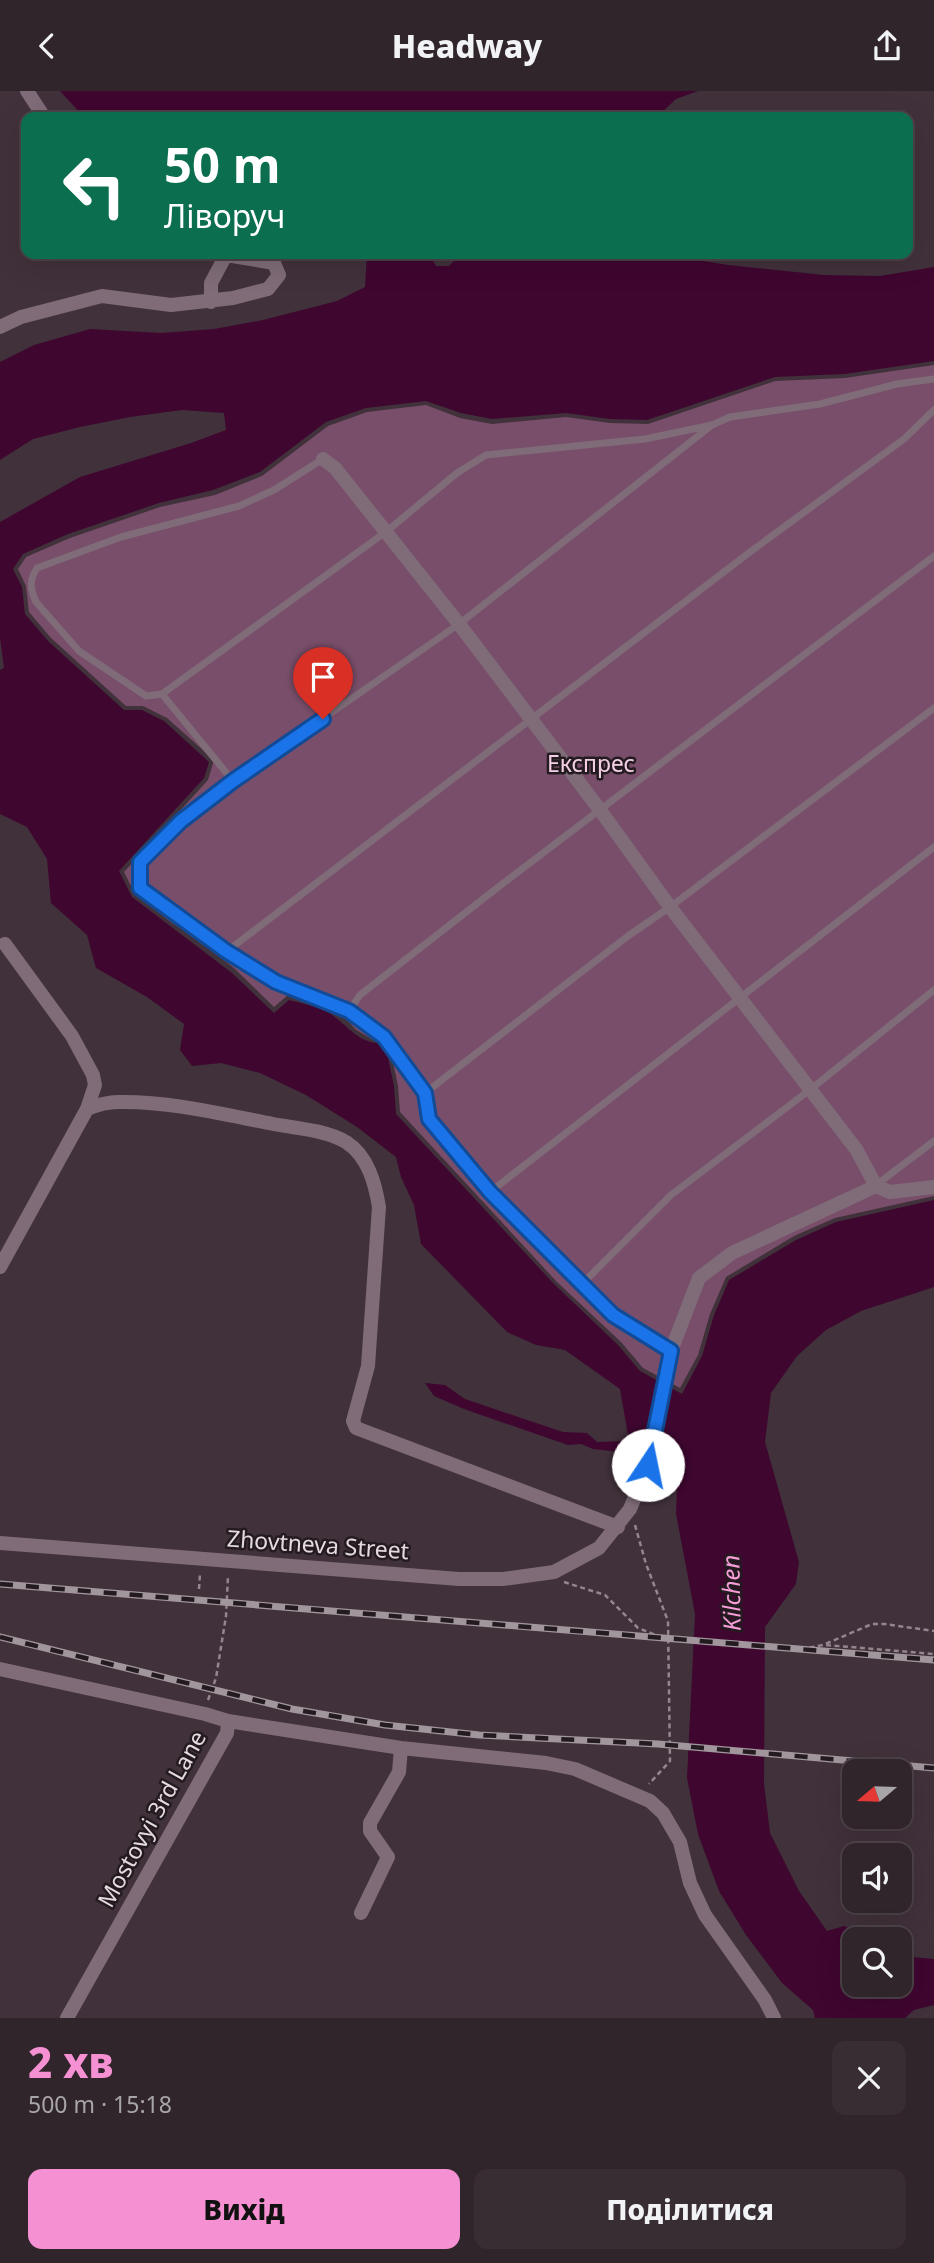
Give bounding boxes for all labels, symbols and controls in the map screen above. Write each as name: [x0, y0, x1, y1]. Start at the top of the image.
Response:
text: Headway: [392, 24, 542, 67]
icon: back: [28, 27, 66, 65]
icon: share: [868, 27, 906, 65]
text: 50 m: [164, 131, 281, 197]
icon: left: [49, 140, 140, 231]
text: Ліворуч: [164, 194, 285, 237]
pin: [293, 647, 353, 719]
icon: arrive: [304, 658, 342, 696]
park label: Експрес: [547, 747, 635, 779]
position arrow: [611, 1428, 685, 1502]
street label: Zhovtneva Street: [226, 1522, 410, 1566]
water label: Kilchen: [713, 1554, 748, 1632]
street label: Mostovyi 3rd Lane: [89, 1724, 213, 1913]
north arrow: [842, 1759, 912, 1829]
map controls: [842, 1759, 912, 1997]
button: sound: [842, 1843, 912, 1913]
button: search: [842, 1927, 912, 1997]
text: 2 хв: [28, 2033, 114, 2090]
button: close: [832, 2041, 906, 2115]
text: 500 m · 15:18: [28, 2088, 172, 2120]
button: Вихід: [28, 2169, 460, 2249]
button: Поділитися: [474, 2169, 906, 2249]

